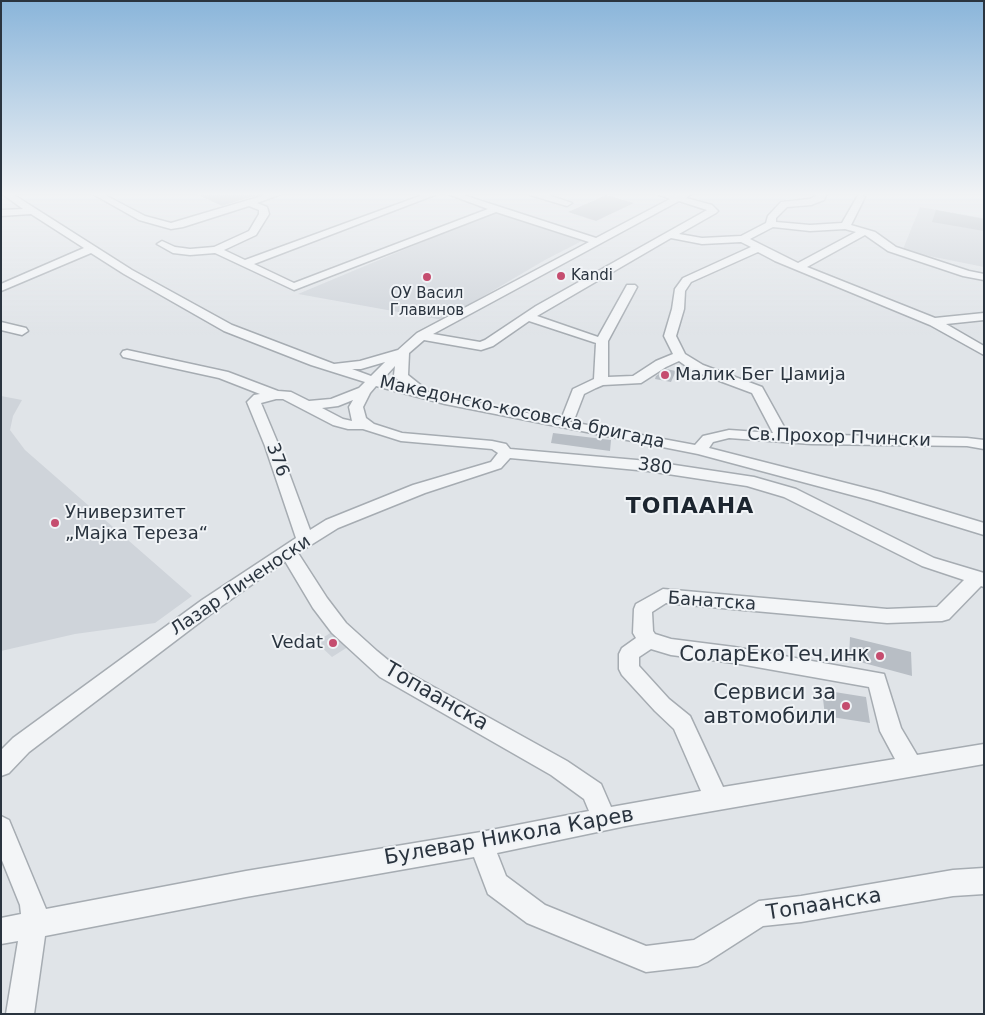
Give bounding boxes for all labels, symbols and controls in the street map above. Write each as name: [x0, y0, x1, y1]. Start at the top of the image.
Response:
place label: Kandi: [571, 267, 613, 285]
marker: Kandi: [555, 270, 567, 282]
marker: ОУ Васил Главинов: [421, 271, 433, 283]
place label: ОУ Васил Главинов: [390, 285, 464, 320]
place label: Малик Бег Џамија: [675, 364, 846, 386]
marker: Малик Бег Џамија: [659, 369, 671, 381]
street label: Македонско-косовска бригада: [377, 372, 667, 454]
street label: Св.Прохор Пчински: [747, 424, 931, 452]
street label: 376: [261, 440, 293, 480]
street label: 380: [636, 454, 674, 480]
district label: ТОПААНА: [625, 494, 755, 520]
place label: Универзитет „Мајка Тереза“: [65, 502, 208, 544]
marker: Универзитет „Мајка Тереза“: [49, 517, 61, 529]
street label: Лазар Личеноски: [167, 531, 315, 641]
street label: Банатска: [667, 588, 757, 616]
place label: Vedat: [271, 632, 323, 654]
marker: Vedat: [327, 637, 339, 649]
place label: СоларЕкоТеч.инк: [679, 643, 870, 669]
marker: СоларЕкоТеч.инк: [874, 650, 886, 662]
street label: Топаанска: [379, 657, 493, 737]
place label: Сервиси за автомобили: [703, 681, 836, 731]
marker: Сервиси за автомобили: [840, 700, 852, 712]
street label: Булевар Никола Карев: [382, 803, 636, 871]
street label: Топаанска: [765, 883, 883, 927]

